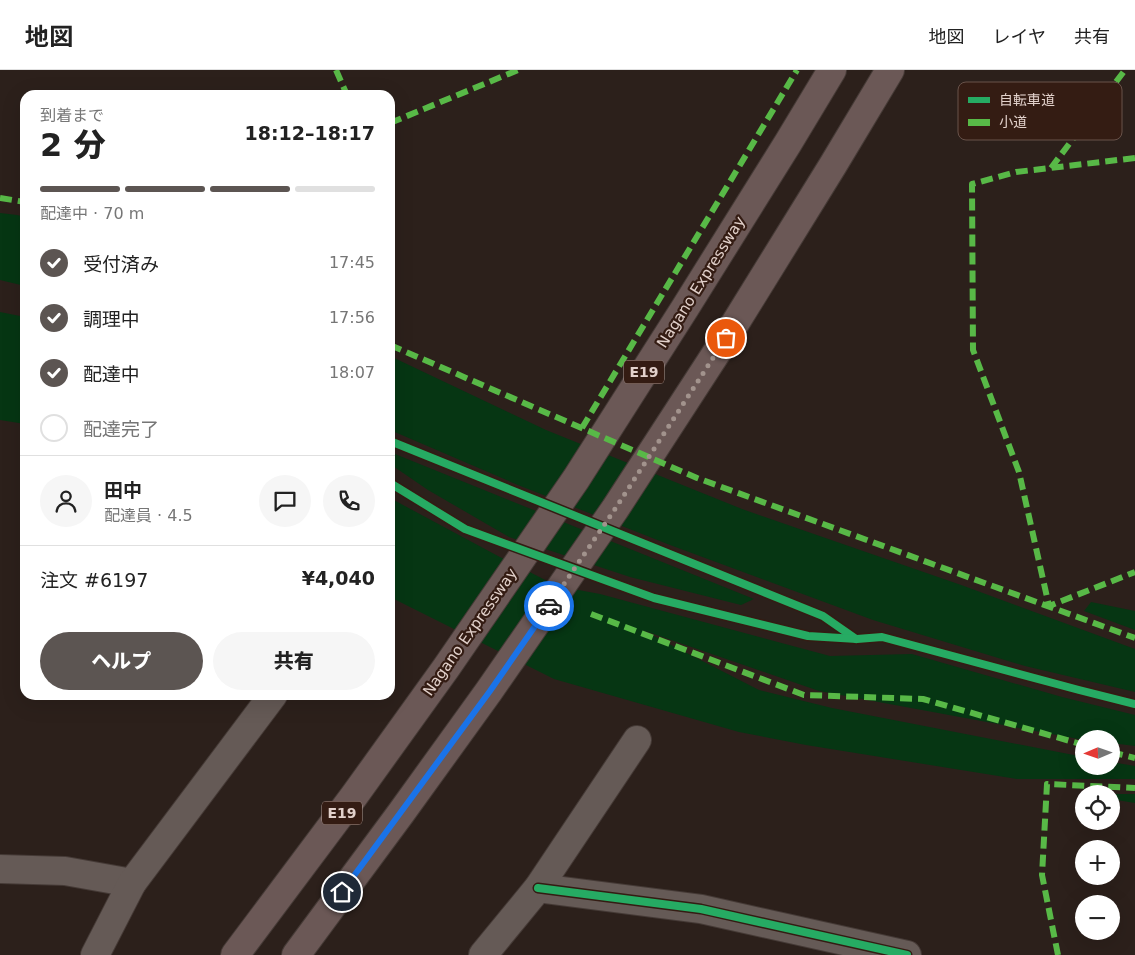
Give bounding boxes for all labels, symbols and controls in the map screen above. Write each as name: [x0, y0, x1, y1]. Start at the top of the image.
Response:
text: 地図: [25, 23, 73, 51]
text: 地図: [929, 26, 965, 47]
text: レイヤ: [993, 26, 1046, 47]
text: 共有: [1074, 26, 1110, 47]
legend: [958, 82, 1122, 140]
text: 自転車道: [999, 92, 1055, 108]
text: 到着まで: [40, 106, 104, 125]
text: 小道: [999, 114, 1027, 130]
text: 18:12–18:17: [245, 122, 375, 144]
text: 2 分: [40, 126, 105, 164]
text: 配達中 · 70 m: [40, 204, 144, 223]
street label: Nagano Expressway: [653, 213, 749, 351]
icon: check: [40, 249, 68, 277]
text: 受付済み: [83, 253, 159, 275]
text: 17:45: [329, 253, 375, 272]
icon: check: [40, 304, 68, 332]
text: 調理中: [83, 308, 140, 330]
text: 17:56: [329, 308, 375, 327]
pin: [705, 317, 747, 359]
icon: bag: [712, 324, 740, 352]
icon: check: [40, 359, 68, 387]
road number: E19: [624, 360, 664, 384]
text: 配達中: [83, 363, 140, 385]
text: 18:07: [329, 363, 375, 382]
text: 配達完了: [83, 418, 159, 440]
button: person: [40, 475, 92, 527]
button: chat: [259, 475, 311, 527]
button: phone: [323, 475, 375, 527]
text: 田中: [104, 479, 142, 501]
text: 配達員 · 4.5: [104, 506, 193, 525]
street label: Nagano Expressway: [419, 565, 521, 699]
text: ¥4,040: [302, 567, 375, 589]
text: 注文 #6197: [40, 569, 148, 591]
courier: [524, 581, 574, 631]
icon: car: [535, 592, 563, 620]
button: ヘルプ: [40, 632, 203, 690]
button: 共有: [213, 632, 375, 690]
north arrow: [1075, 730, 1120, 775]
map controls: [1075, 730, 1120, 940]
button: locate: [1075, 785, 1120, 830]
road number: E19: [322, 801, 362, 824]
button: +: [1075, 840, 1120, 885]
pin: [321, 871, 363, 913]
icon: home: [328, 878, 356, 906]
button: −: [1075, 895, 1120, 940]

